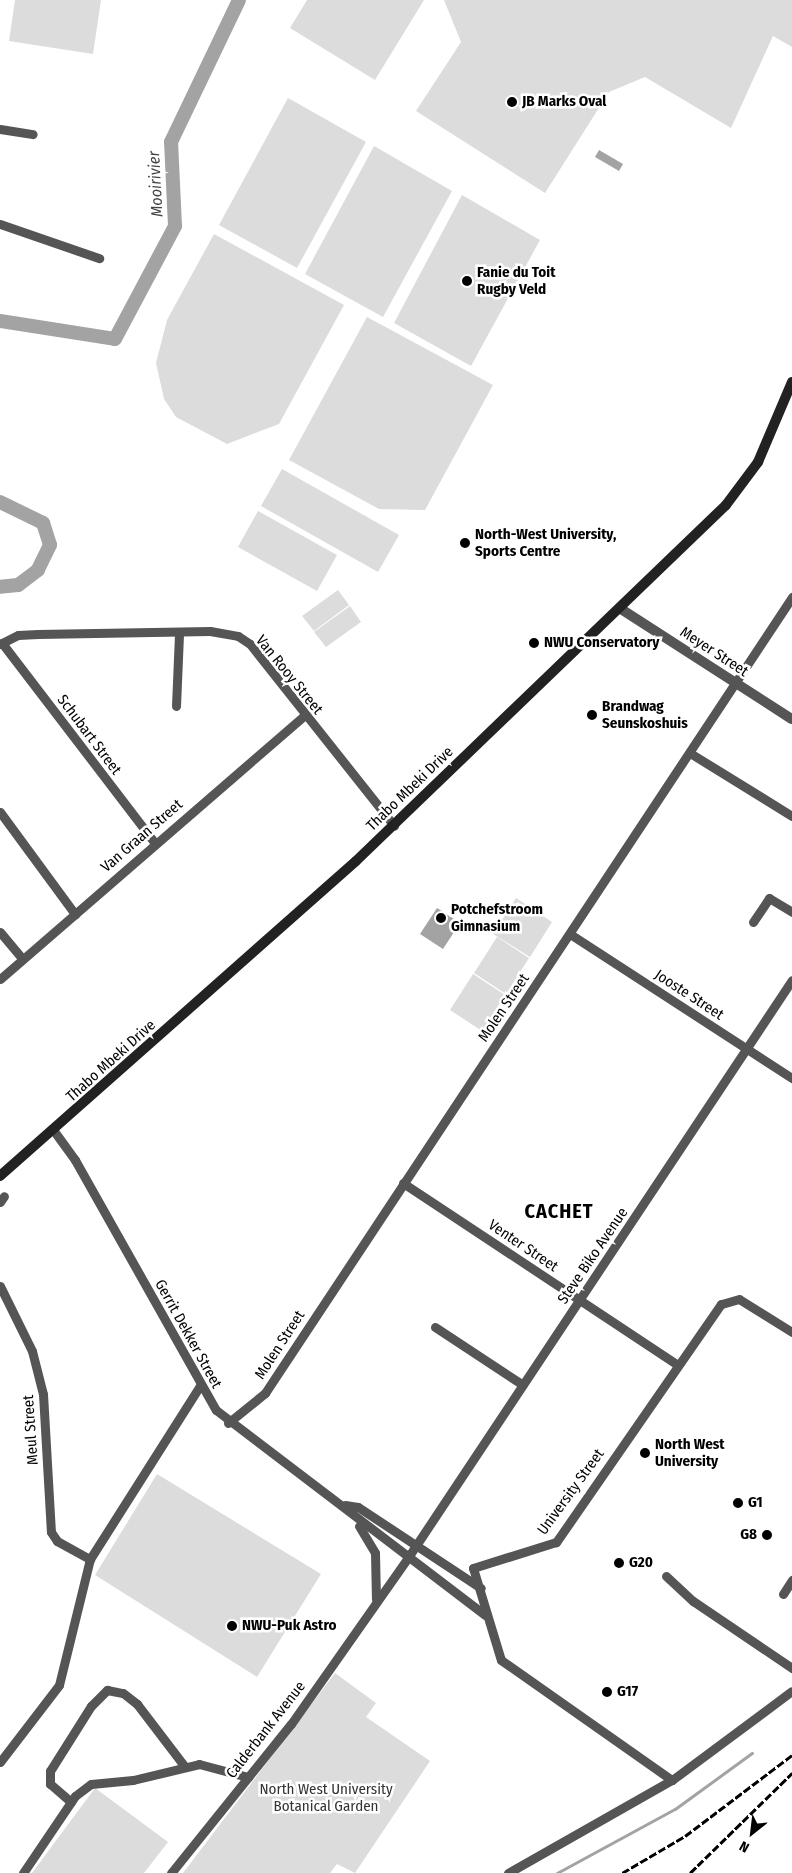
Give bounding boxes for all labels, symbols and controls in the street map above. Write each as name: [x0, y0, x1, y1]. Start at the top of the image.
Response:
place label: JB Marks Oval: [522, 93, 606, 111]
marker: JB Marks Oval: [506, 96, 518, 108]
water label: Mooirivier: [145, 151, 167, 217]
place label: Fanie du Toit Rugby Veld: [477, 263, 555, 298]
marker: Fanie du Toit Rugby Veld: [461, 275, 473, 287]
place label: North-West University, Sports Centre: [475, 525, 616, 560]
marker: North-West University, Sports Centre: [459, 537, 471, 549]
street label: Meyer Street: [677, 623, 751, 681]
street label: Van Rooy Street: [252, 632, 326, 718]
place label: NWU Conservatory: [544, 634, 659, 652]
marker: NWU Conservatory: [528, 637, 540, 649]
street label: Schubart Street: [53, 692, 125, 778]
place label: Brandwag Seunskoshuis: [602, 697, 688, 732]
marker: Brandwag Seunskoshuis: [586, 709, 598, 721]
street label: Thabo Mbeki Drive: [363, 743, 457, 835]
street label: Van Graan Street: [98, 796, 186, 876]
place label: Potchefstroom Gimnasium: [451, 900, 543, 935]
marker: Potchefstroom Gimnasium: [435, 912, 447, 924]
street label: Jooste Street: [651, 966, 727, 1024]
street label: Molen Street: [475, 971, 533, 1045]
street label: Thabo Mbeki Drive: [63, 1016, 159, 1106]
district label: CACHET: [524, 1199, 594, 1223]
street label: Steve Biko Avenue: [554, 1204, 632, 1308]
street label: Venter Street: [485, 1216, 561, 1276]
street label: Gerrit Dekker Street: [151, 1276, 225, 1392]
street label: Molen Street: [251, 1307, 309, 1383]
street label: Meul Street: [20, 1394, 42, 1466]
place label: North West University: [655, 1435, 725, 1470]
street label: University Street: [534, 1446, 608, 1538]
marker: North West University: [639, 1447, 651, 1459]
place label: G1: [748, 1494, 763, 1512]
marker: G1: [732, 1497, 744, 1509]
place label: G8: [740, 1526, 757, 1544]
marker: G8: [761, 1529, 773, 1541]
place label: G20: [629, 1554, 653, 1572]
marker: G20: [613, 1557, 625, 1569]
place label: NWU-Puk Astro: [242, 1617, 336, 1635]
marker: NWU-Puk Astro: [226, 1620, 238, 1632]
street label: Calderbank Avenue: [223, 1678, 309, 1782]
place label: G17: [617, 1683, 638, 1701]
marker: G17: [601, 1686, 613, 1698]
park label: North West University Botanical Garden: [259, 1780, 393, 1815]
north arrow: [727, 1808, 777, 1858]
text: N: [737, 1837, 752, 1856]

